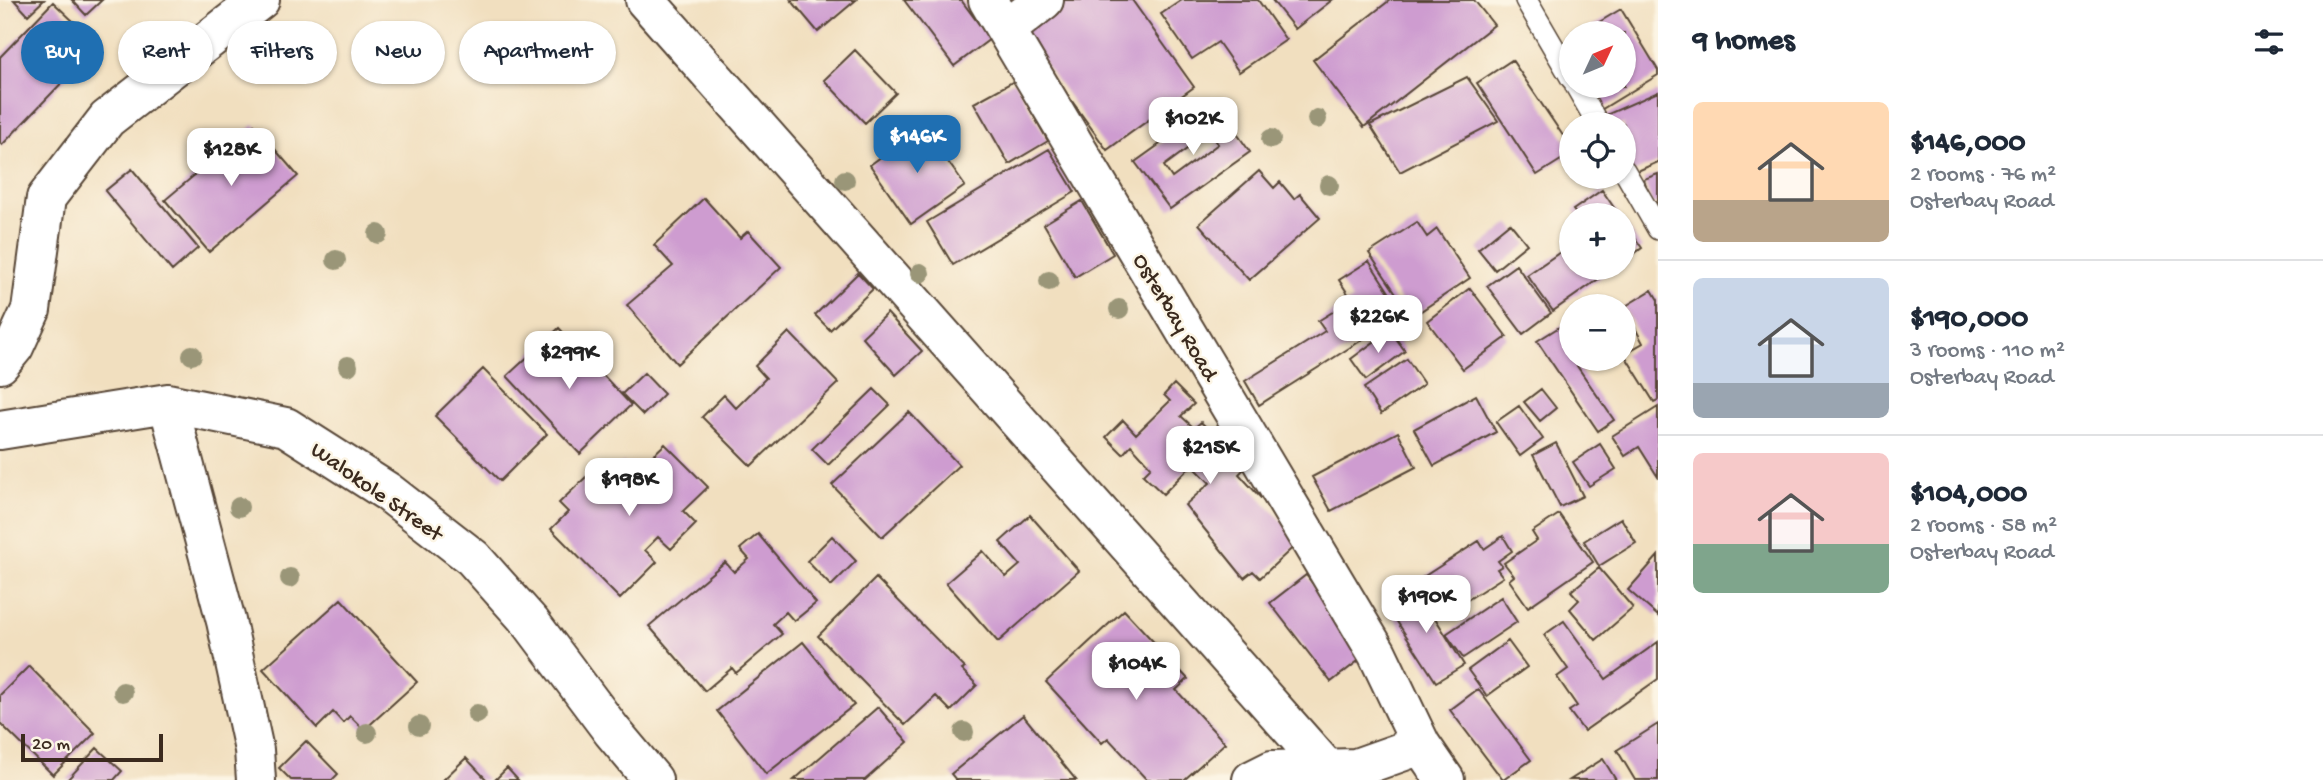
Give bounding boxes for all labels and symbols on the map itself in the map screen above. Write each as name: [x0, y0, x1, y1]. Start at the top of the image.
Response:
north arrow: [1559, 21, 1636, 98]
pin: $102K: [1144, 97, 1242, 157]
pin: $146K: [868, 116, 966, 175]
pin: $128K: [182, 128, 280, 188]
street label: Osterbay Road: [1125, 249, 1223, 388]
pin: $226K: [1329, 296, 1427, 355]
pin: $299K: [520, 332, 618, 391]
pin: $215K: [1161, 426, 1259, 486]
street label: Walokole Street: [305, 437, 449, 549]
pin: $198K: [580, 458, 678, 518]
pin: $190K: [1377, 576, 1475, 635]
pin: $104K: [1087, 642, 1185, 702]
scale bar: [21, 731, 163, 763]

